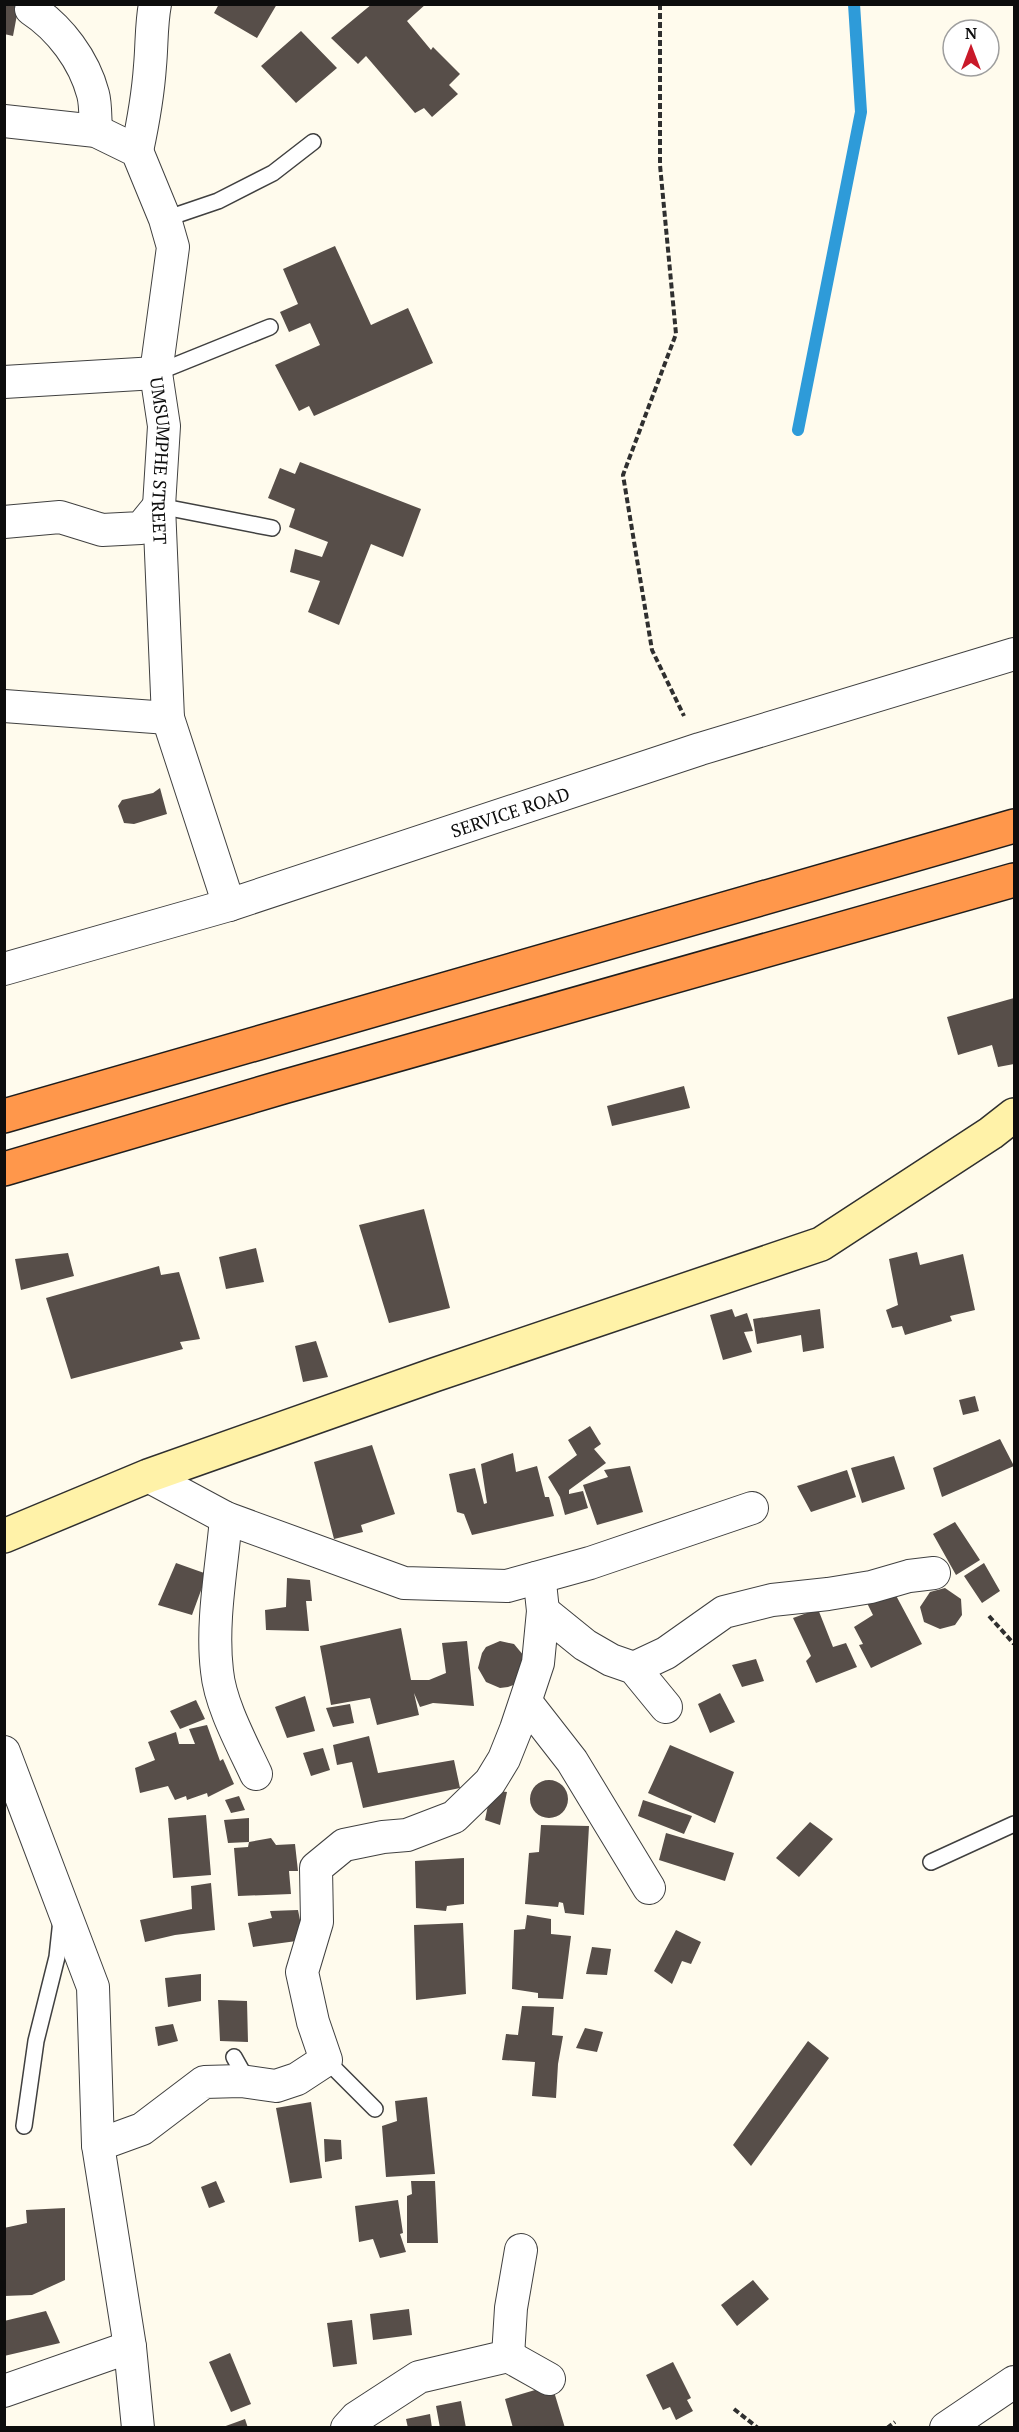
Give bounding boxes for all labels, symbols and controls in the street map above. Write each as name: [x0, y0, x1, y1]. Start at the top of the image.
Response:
north arrow: [941, 18, 1001, 78]
text: N: [965, 22, 977, 44]
street label: UMSUMPHE STREET: [145, 375, 176, 545]
street label: SERVICE ROAD: [448, 781, 573, 843]

